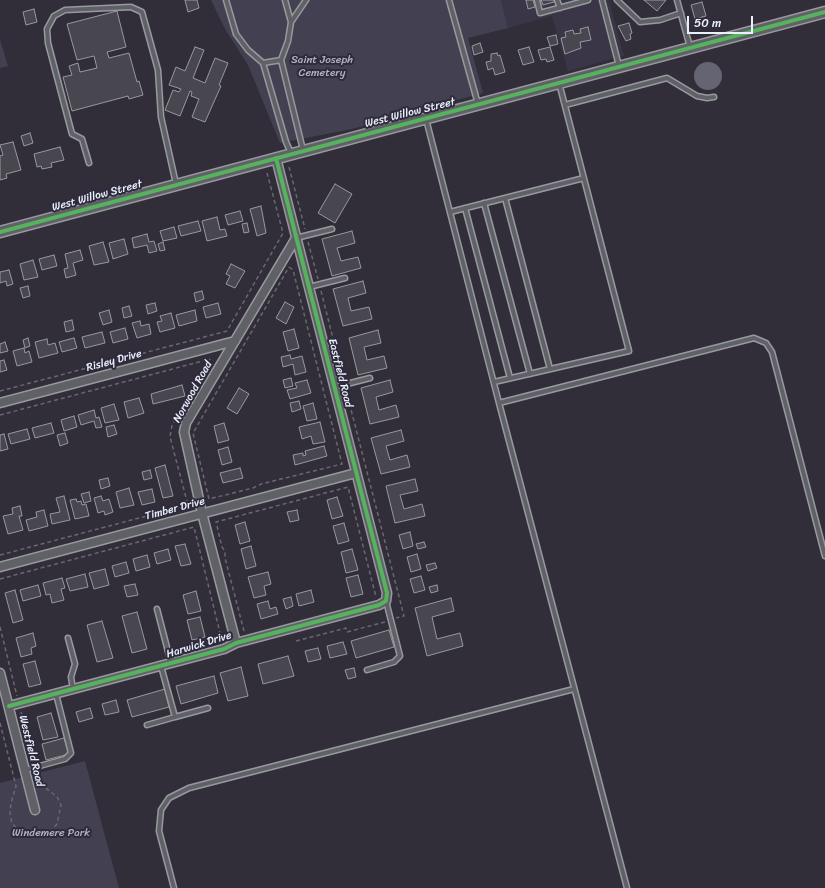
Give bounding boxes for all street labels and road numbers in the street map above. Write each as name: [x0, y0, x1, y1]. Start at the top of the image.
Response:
street label: West Willow Street: [363, 95, 457, 131]
street label: West Willow Street: [51, 178, 143, 214]
street label: Eastfield Road: [325, 337, 355, 409]
street label: Risley Drive: [85, 347, 143, 375]
street label: Norwood Road: [171, 359, 215, 425]
street label: Timber Drive: [144, 495, 206, 523]
street label: Harwick Drive: [165, 629, 233, 661]
street label: Westfield Road: [16, 714, 46, 788]

